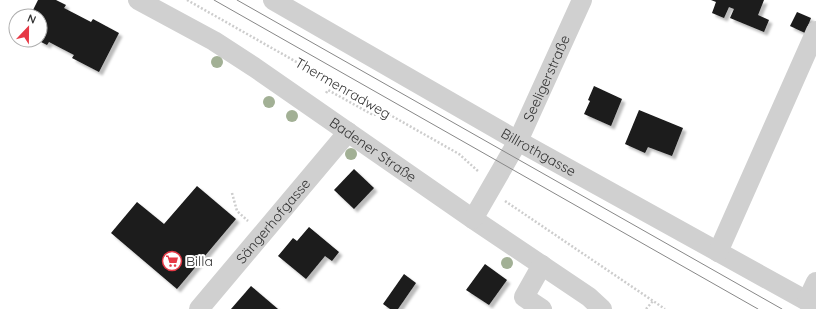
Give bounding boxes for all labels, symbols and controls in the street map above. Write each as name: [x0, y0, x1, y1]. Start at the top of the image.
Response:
north arrow: [8, 8, 48, 48]
text: N: [25, 11, 38, 27]
street label: Seeligerstraße: [519, 32, 574, 124]
street label: Thermenradweg: [292, 53, 394, 123]
street label: Badener Straße: [326, 113, 420, 186]
street label: Billrothgasse: [498, 124, 579, 180]
street label: Sängerhofgasse: [232, 175, 314, 267]
supermarket icon: Billa: [161, 250, 183, 272]
place label: Billa: [186, 252, 213, 270]

